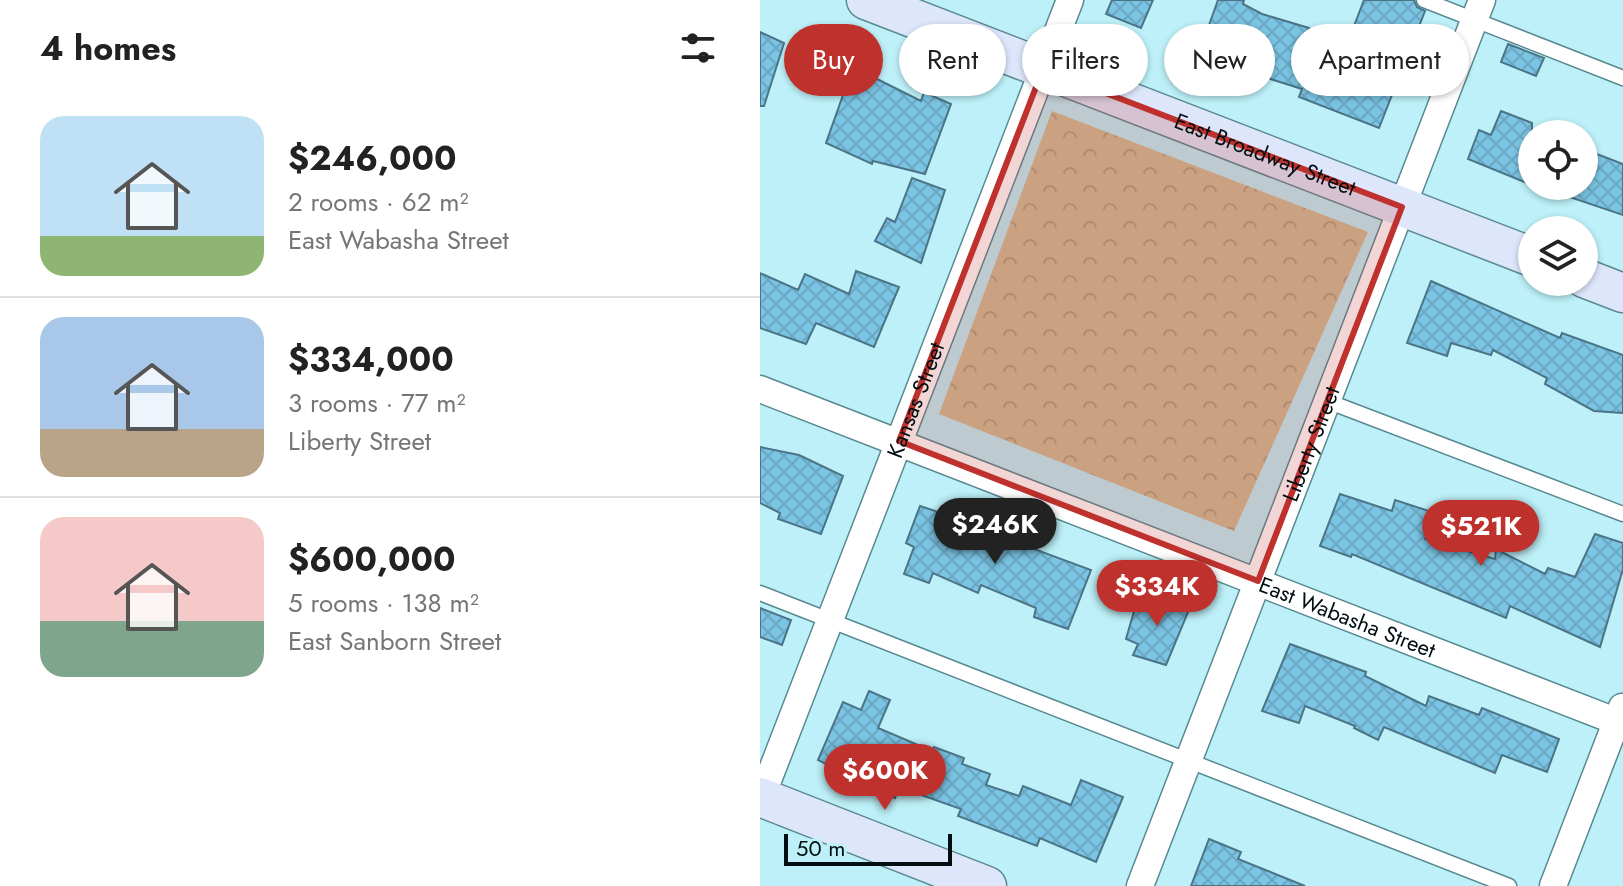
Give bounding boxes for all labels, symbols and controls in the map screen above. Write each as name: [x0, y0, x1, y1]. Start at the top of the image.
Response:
text: 4 homes: [40, 24, 176, 73]
chip: Buy: [784, 24, 883, 96]
chip: Rent: [899, 24, 1006, 96]
chip: Filters: [1022, 24, 1148, 96]
chip: New: [1164, 24, 1275, 96]
chip: Apartment: [1291, 24, 1469, 96]
icon: filters: [676, 26, 720, 70]
street label: East Broadway Street: [1170, 105, 1361, 204]
map controls: [1518, 120, 1598, 296]
button: locate: [1518, 120, 1598, 200]
text: $246,000: [288, 134, 456, 183]
icon: home: [104, 148, 200, 244]
text: 2 rooms · 62 m²: [288, 183, 469, 221]
button: layers: [1518, 216, 1598, 296]
text: East Wabasha Street: [288, 221, 509, 259]
text: $334,000: [288, 335, 454, 384]
street label: Kansas Street: [878, 337, 952, 463]
icon: home: [104, 349, 200, 445]
street label: Liberty Street: [1274, 381, 1348, 506]
text: 3 rooms · 77 m²: [288, 384, 465, 422]
text: Liberty Street: [288, 422, 431, 460]
pin: $246K: [939, 498, 1051, 566]
pin: $521K: [1425, 500, 1537, 568]
text: $246K: [952, 505, 1038, 543]
text: $521K: [1440, 507, 1522, 545]
text: $600,000: [288, 535, 455, 584]
icon: home: [104, 549, 200, 645]
pin: $334K: [1101, 560, 1213, 628]
text: $334K: [1115, 567, 1199, 605]
street label: East Wabasha Street: [1254, 568, 1441, 666]
text: 5 rooms · 138 m²: [288, 584, 479, 622]
text: East Sanborn Street: [288, 622, 501, 660]
pin: $600K: [829, 744, 941, 812]
text: $600K: [842, 751, 928, 789]
scale bar: [784, 830, 952, 866]
text: 50 m: [796, 832, 845, 864]

